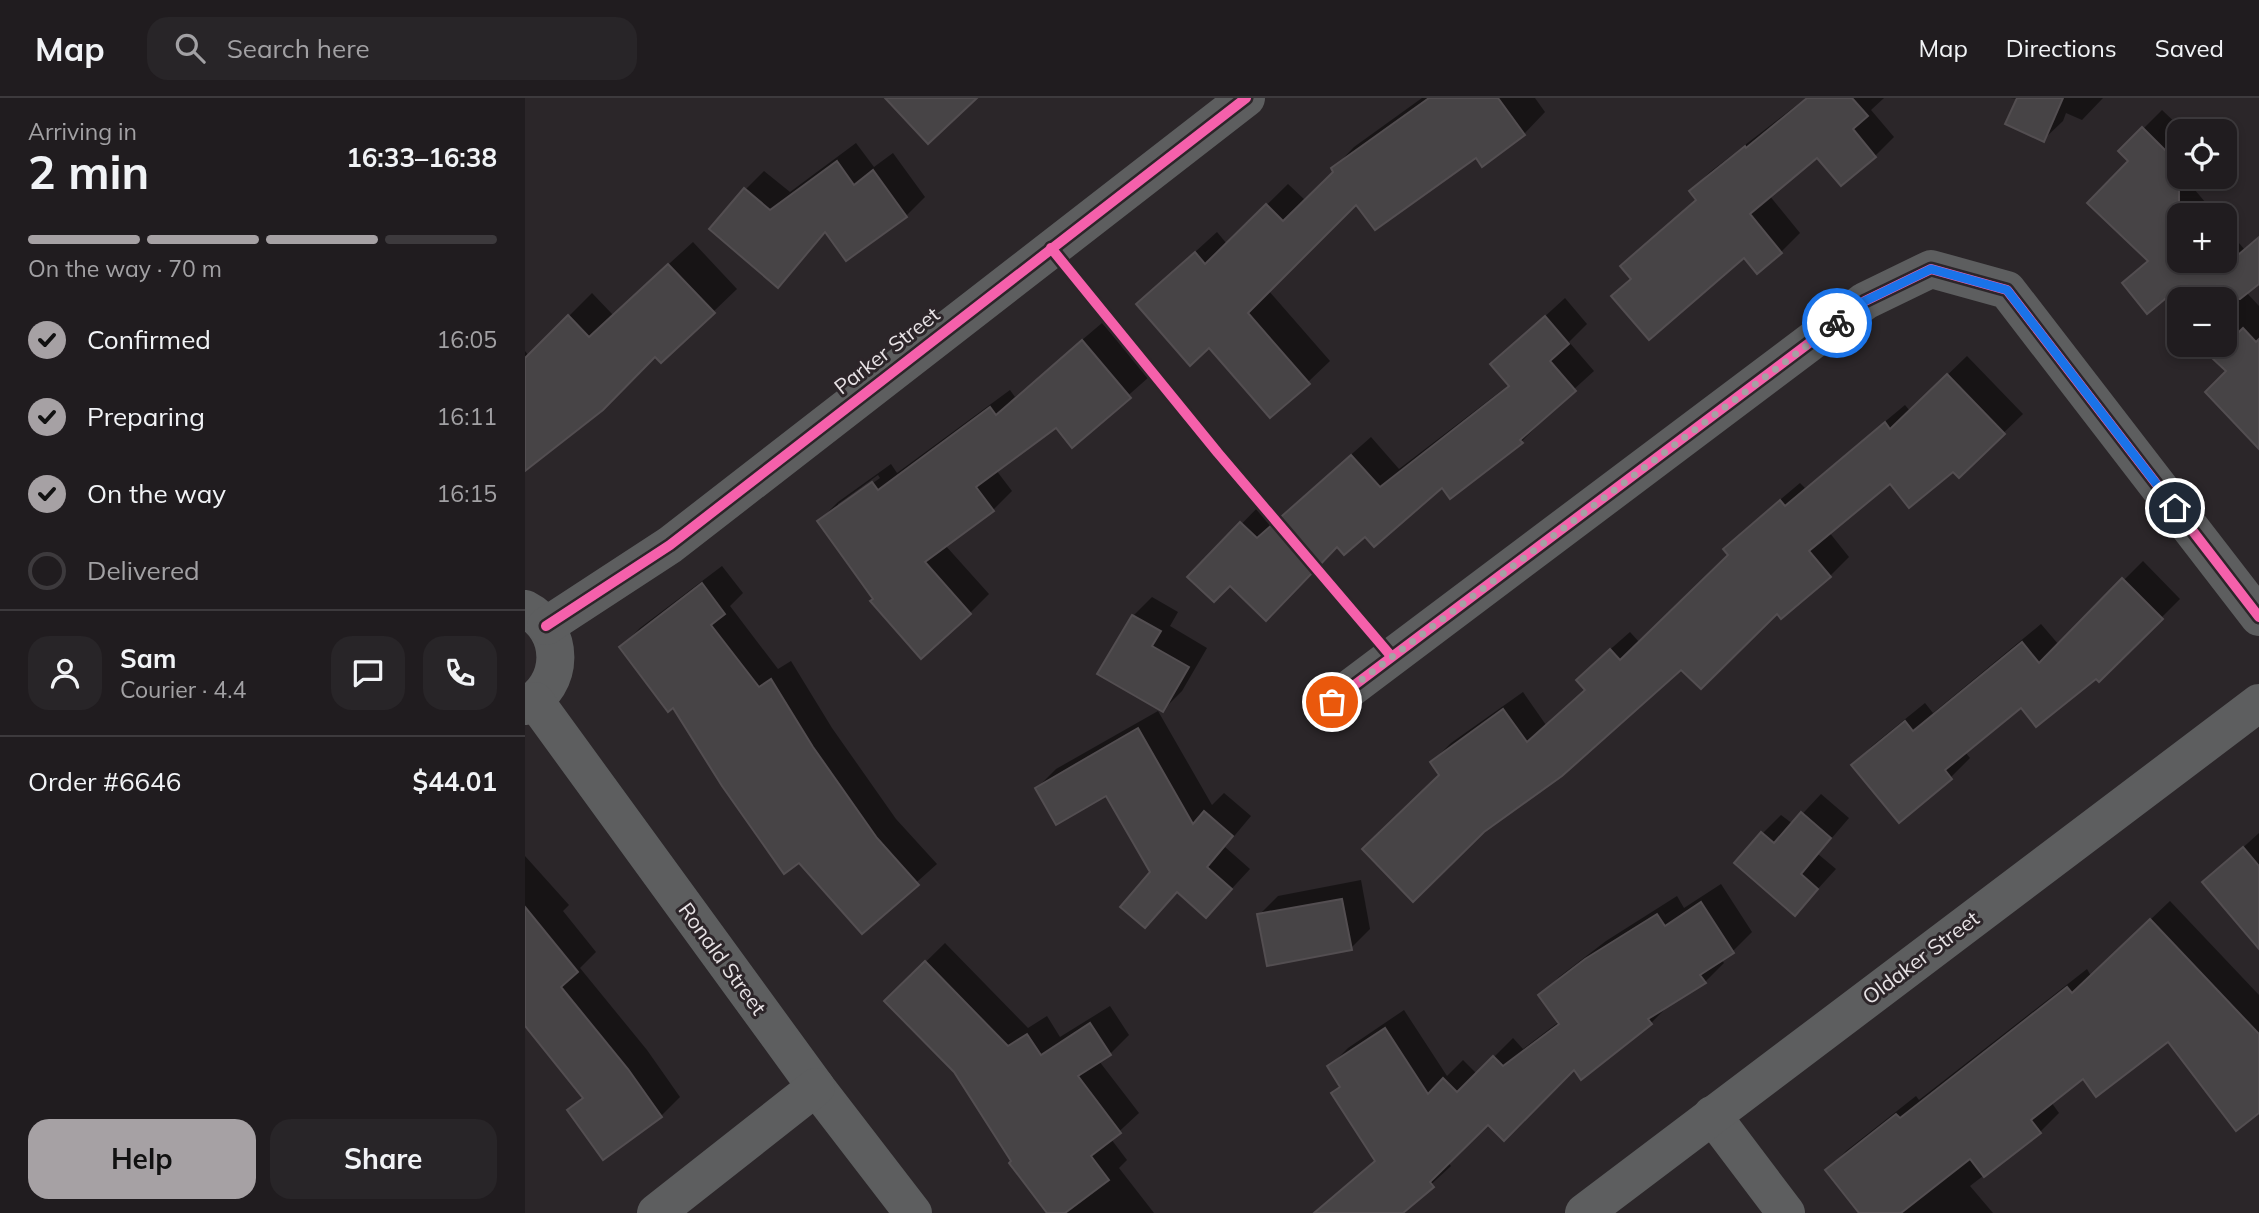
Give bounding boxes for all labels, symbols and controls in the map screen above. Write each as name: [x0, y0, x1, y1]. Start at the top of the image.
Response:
search box: [147, 17, 637, 80]
text: Map: [35, 28, 105, 69]
icon: search: [171, 29, 209, 67]
text: Search here: [227, 32, 370, 65]
text: Map: [1918, 33, 1968, 63]
text: Directions: [2006, 33, 2117, 63]
text: Saved: [2155, 33, 2224, 63]
text: Arriving in: [28, 117, 137, 146]
map controls: [2167, 119, 2237, 357]
button: locate: [2167, 119, 2237, 189]
text: 16:33–16:38: [346, 141, 497, 174]
text: 2 min: [28, 143, 149, 201]
button: +: [2167, 203, 2237, 273]
text: On the way · 70 m: [28, 254, 222, 283]
button: −: [2167, 287, 2237, 357]
courier: [1802, 288, 1872, 358]
street label: Parker Street: [829, 301, 944, 399]
icon: bike: [1818, 304, 1856, 342]
icon: check: [28, 321, 66, 359]
text: Confirmed: [87, 323, 211, 356]
text: 16:05: [437, 325, 497, 354]
icon: check: [28, 398, 66, 436]
text: Preparing: [87, 400, 205, 433]
text: 16:11: [437, 402, 497, 431]
icon: check: [28, 475, 66, 513]
text: On the way: [87, 477, 226, 510]
pin: [2145, 478, 2205, 538]
text: 16:15: [437, 479, 497, 508]
icon: home: [2156, 489, 2194, 527]
text: Delivered: [87, 554, 200, 587]
button: person: [28, 636, 102, 710]
button: chat: [331, 636, 405, 710]
button: phone: [423, 636, 497, 710]
text: Sam: [120, 642, 176, 675]
pin: [1302, 672, 1362, 732]
text: Courier · 4.4: [120, 675, 246, 704]
icon: bag: [1313, 683, 1351, 721]
text: Order #6646: [28, 765, 181, 798]
text: $44.01: [413, 765, 497, 798]
street label: Ronald Street: [673, 897, 772, 1020]
street label: Oldaker Street: [1857, 905, 1984, 1010]
button: Help: [28, 1119, 256, 1199]
button: Share: [270, 1119, 497, 1199]

